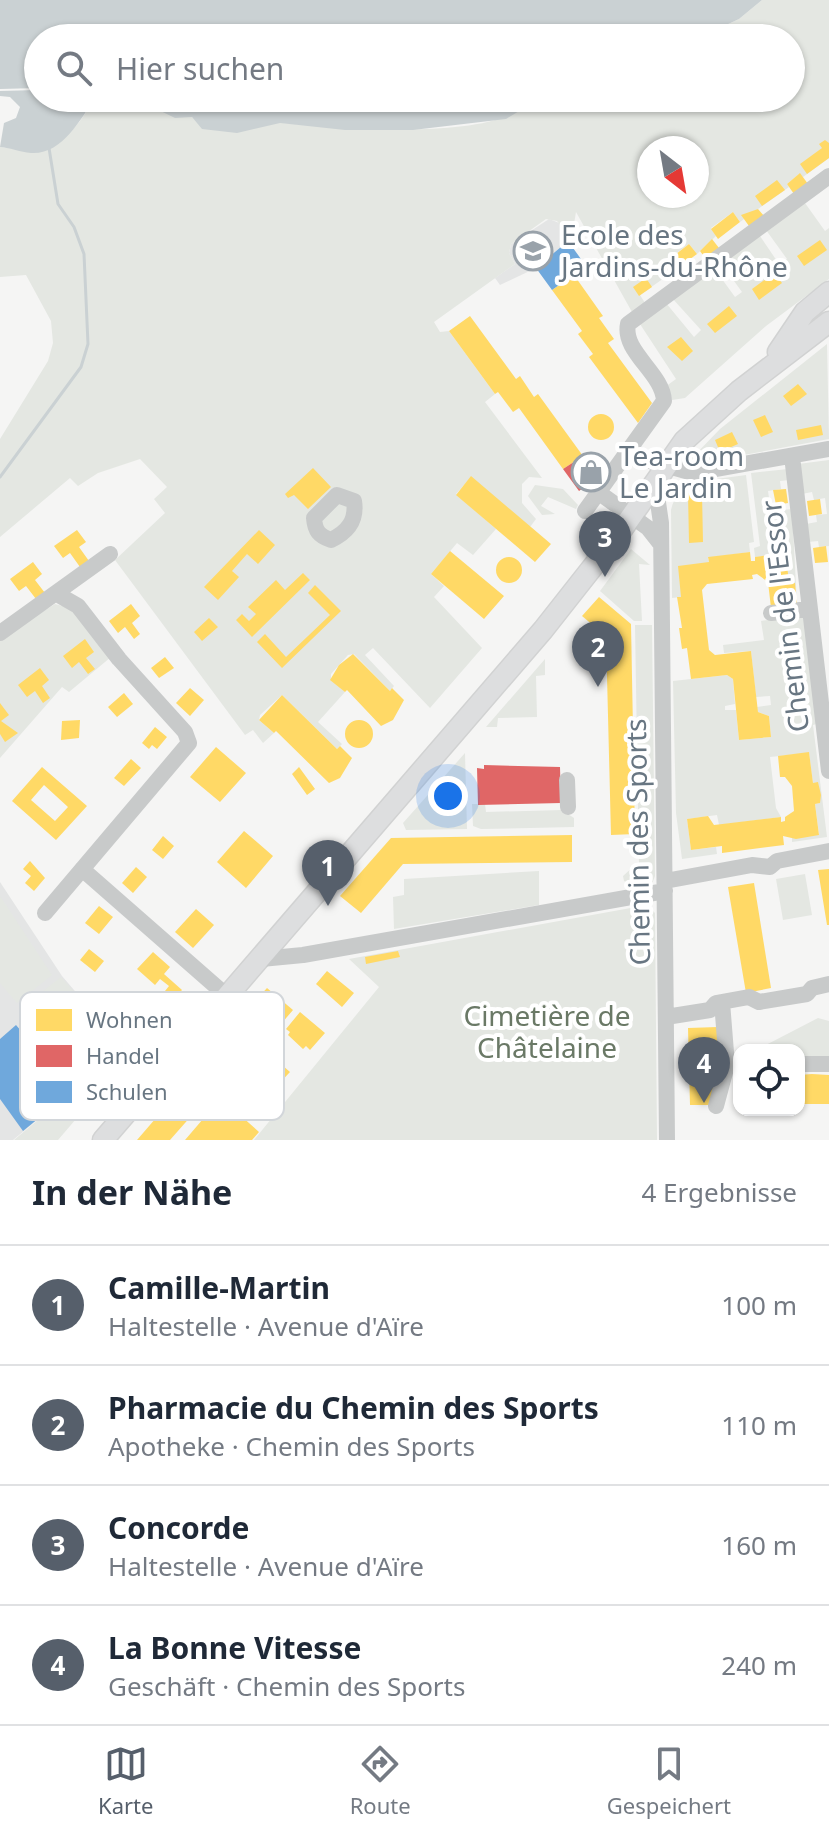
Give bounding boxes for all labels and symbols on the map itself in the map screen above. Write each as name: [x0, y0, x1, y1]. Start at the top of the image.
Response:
north arrow: [637, 136, 709, 208]
place label: Ecole des Jardins-du-Rhône: [558, 215, 788, 285]
school or university icon: Ecole des Jardins-du-Rhône: [512, 230, 554, 272]
place label: Tea-room Le Jardin: [619, 436, 744, 506]
shop icon: Tea-room Le Jardin: [570, 451, 612, 493]
street label: Chemin de l'Essor: [751, 498, 817, 734]
pin: 3: [579, 511, 631, 577]
pin: 2: [572, 621, 624, 687]
street label: Chemin des Sports: [616, 718, 658, 966]
your location: [428, 776, 468, 816]
pin: 1: [302, 840, 354, 906]
legend: [20, 992, 284, 1120]
park label: Cimetière de Châtelaine: [463, 996, 631, 1066]
text: Wohnen: [86, 1004, 173, 1034]
pin: 4: [678, 1037, 730, 1103]
text: Handel: [86, 1040, 160, 1070]
text: Schulen: [86, 1076, 168, 1106]

